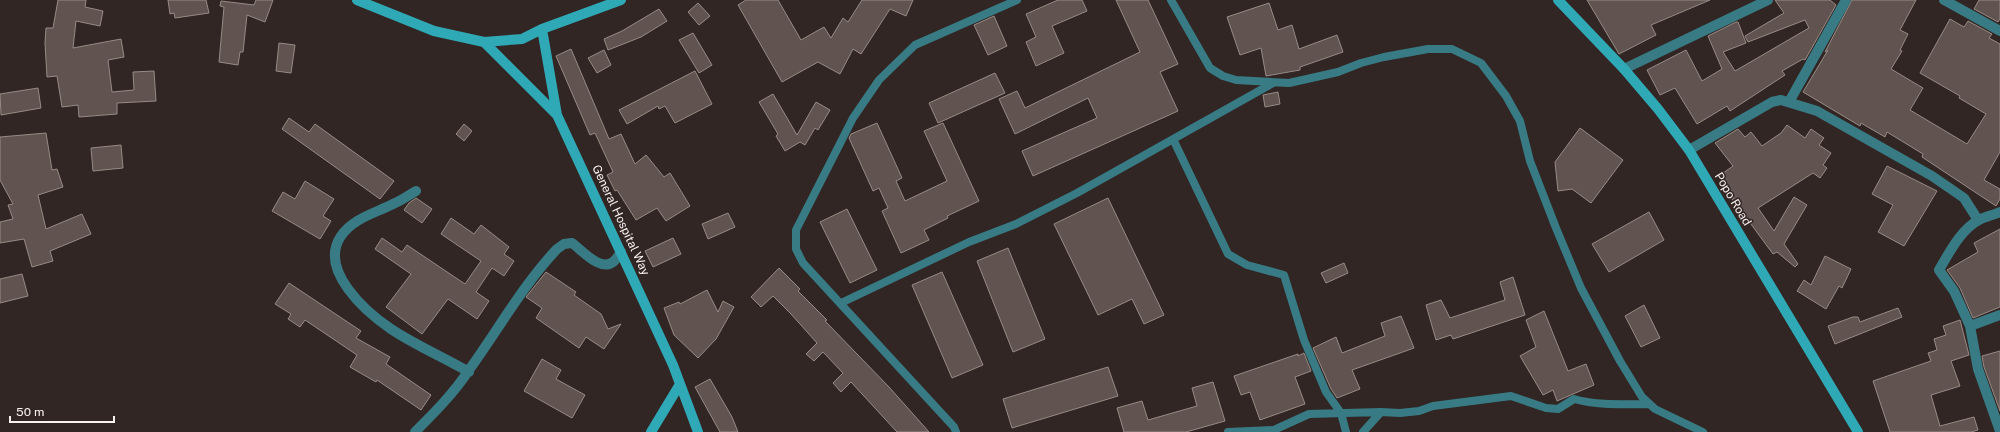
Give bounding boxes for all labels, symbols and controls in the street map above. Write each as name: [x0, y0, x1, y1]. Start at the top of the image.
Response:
street label: General Hospital Way: [589, 163, 653, 278]
street label: Popo Road: [1712, 170, 1754, 228]
scale bar: [10, 398, 114, 424]
text: 50 m: [16, 405, 44, 419]

